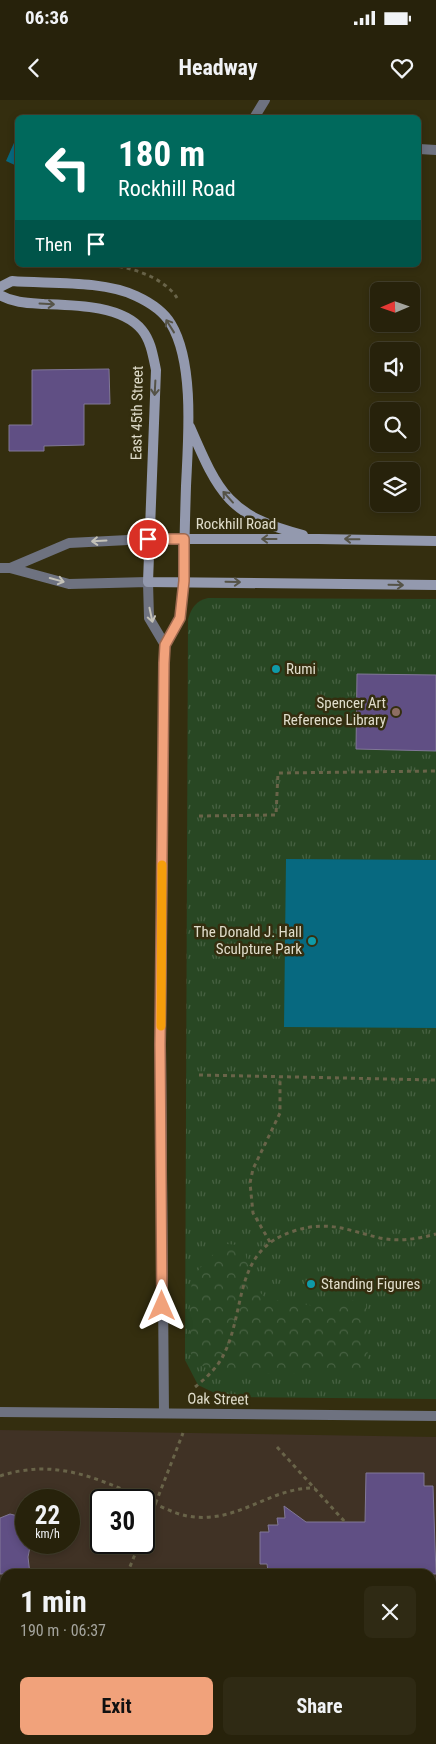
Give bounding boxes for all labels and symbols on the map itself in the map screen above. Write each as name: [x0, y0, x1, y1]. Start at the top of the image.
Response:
north arrow: [370, 282, 420, 332]
one-way arrow: [39, 299, 55, 308]
one-way arrow: [165, 319, 175, 333]
street label: East 45th Street: [127, 366, 147, 460]
one-way arrow: [150, 380, 160, 396]
one-way arrow: [222, 491, 234, 504]
street label: Rockhill Road: [196, 515, 276, 533]
pin: [127, 518, 169, 560]
one-way arrow: [262, 534, 278, 544]
one-way arrow: [345, 535, 361, 544]
one-way arrow: [92, 537, 108, 546]
one-way arrow: [49, 576, 65, 586]
one-way arrow: [224, 577, 241, 587]
one-way arrow: [387, 580, 403, 589]
one-way arrow: [146, 607, 156, 623]
place label: Rumi: [286, 660, 316, 678]
marker: Rumi: [270, 663, 282, 675]
place label: Spencer Art Reference Library: [283, 694, 386, 729]
marker: Spencer Art Reference Library: [390, 706, 402, 718]
place label: The Donald J. Hall Sculpture Park: [194, 923, 302, 958]
marker: The Donald J. Hall Sculpture Park: [306, 935, 318, 947]
place label: Standing Figures: [321, 1275, 420, 1293]
marker: Standing Figures: [305, 1278, 317, 1290]
position arrow: [135, 1279, 187, 1331]
street label: Oak Street: [187, 1389, 249, 1409]
speed limit sign: 30: [90, 1489, 155, 1554]

